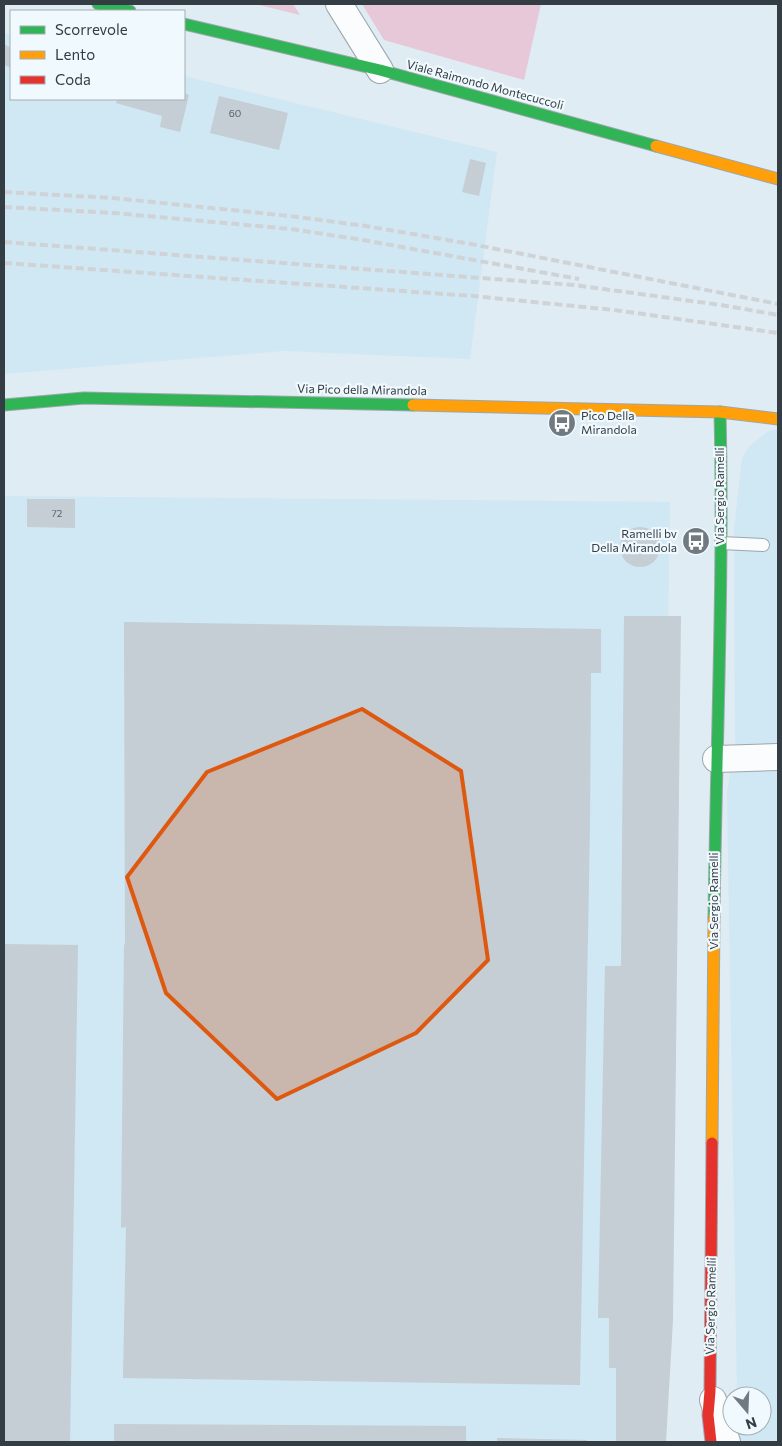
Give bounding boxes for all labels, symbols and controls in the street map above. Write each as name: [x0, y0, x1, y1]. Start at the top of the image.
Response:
legend: [10, 10, 185, 100]
text: Scorrevole: [55, 20, 128, 38]
text: Lento: [55, 45, 95, 63]
street label: Viale Raimondo Montecuccoli: [405, 56, 565, 112]
text: Coda: [55, 70, 91, 88]
house number: 60: [229, 107, 241, 119]
street label: Via Pico della Mirandola: [297, 381, 427, 397]
bus stop icon: Pico Della Mirandola: [547, 408, 577, 438]
place label: Pico Della Mirandola: [581, 408, 637, 436]
street label: Via Sergio Ramelli: [712, 447, 726, 545]
house number: 72: [52, 507, 63, 519]
place label: Ramelli bv Della Mirandola: [591, 526, 677, 554]
bus stop icon: Ramelli bv Della Mirandola: [681, 526, 711, 556]
street label: Via Sergio Ramelli: [706, 852, 720, 950]
street label: Via Sergio Ramelli: [702, 1257, 718, 1355]
north arrow: [722, 1386, 772, 1436]
text: N: [744, 1414, 759, 1434]

